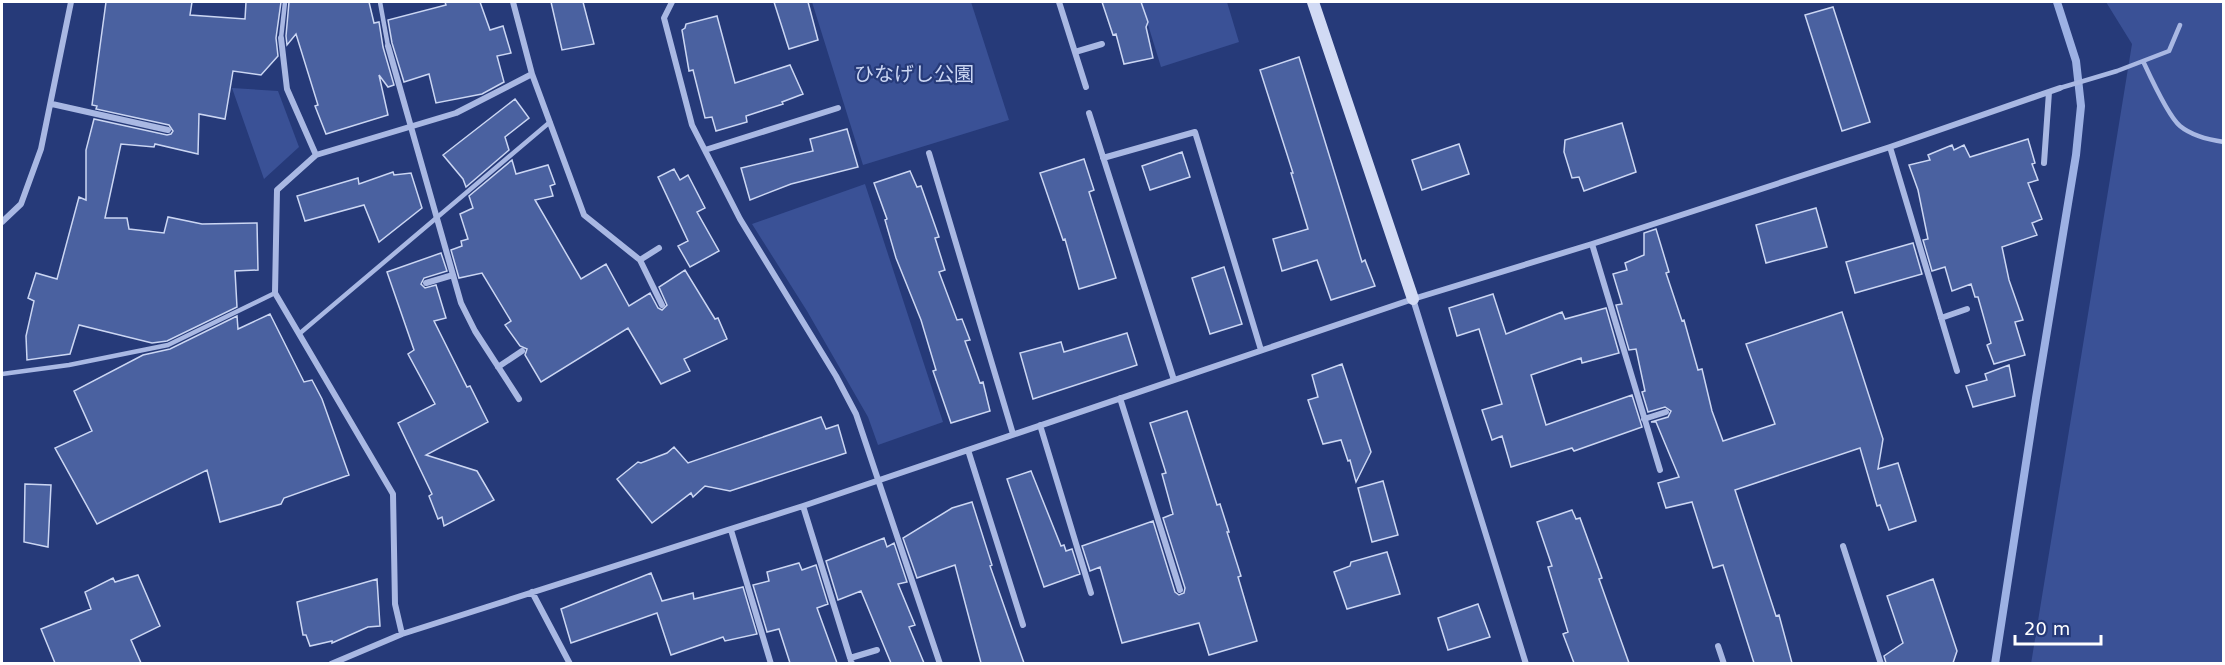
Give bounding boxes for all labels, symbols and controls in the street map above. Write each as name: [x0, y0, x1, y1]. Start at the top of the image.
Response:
park label: ひなげし公園: [854, 62, 974, 86]
scale bar: [2015, 608, 2100, 646]
text: 20 m: [2024, 618, 2070, 639]

